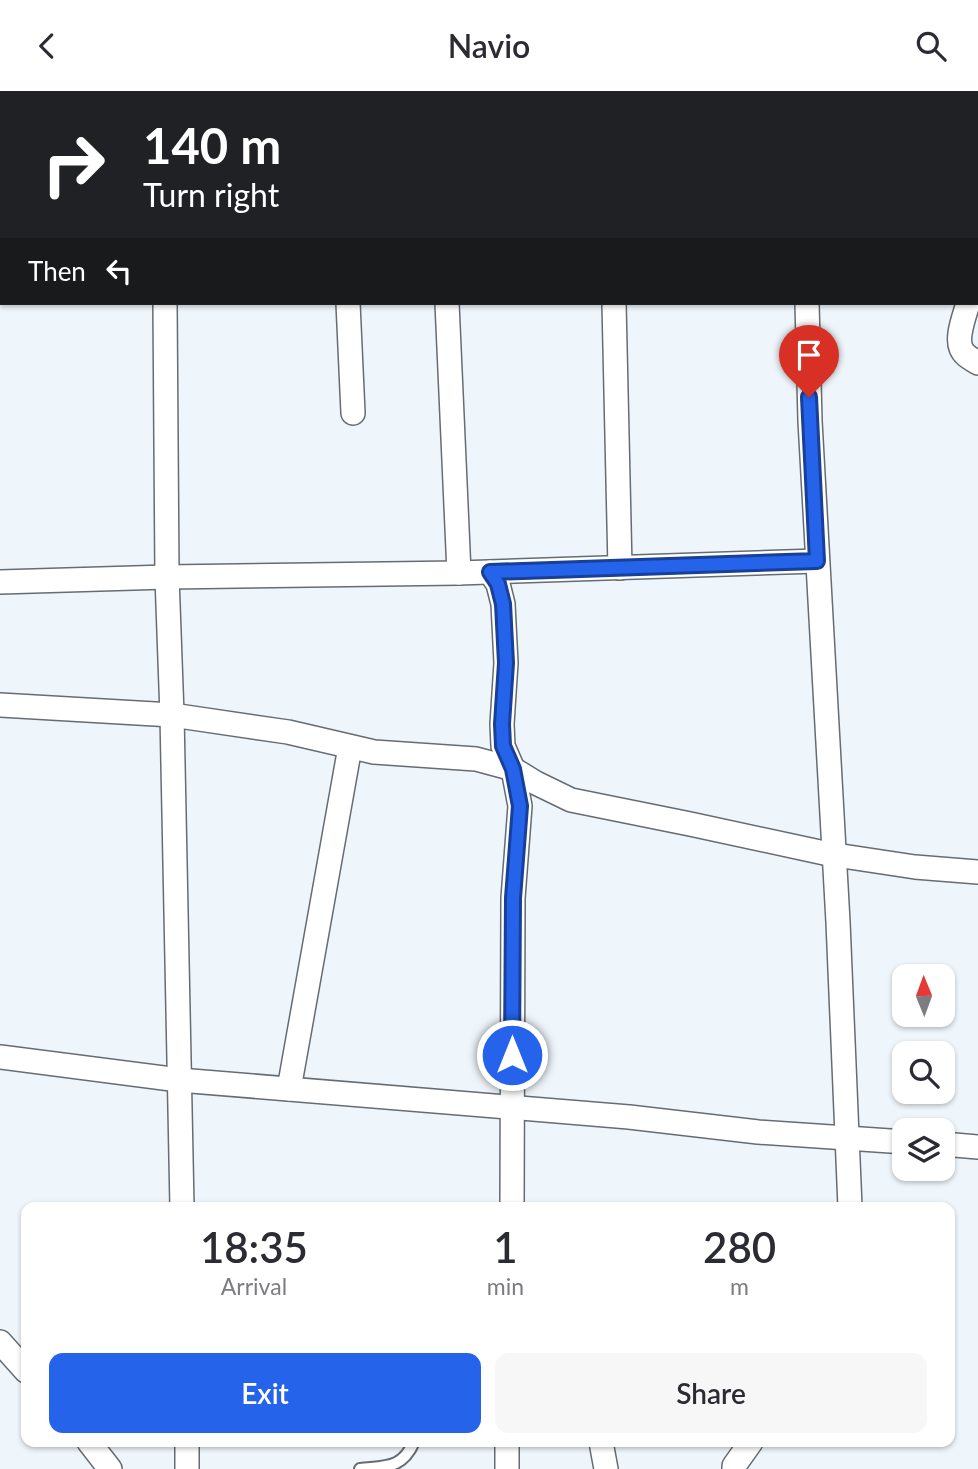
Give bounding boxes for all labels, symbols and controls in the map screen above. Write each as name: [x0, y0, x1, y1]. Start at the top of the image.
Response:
text: Navio: [448, 26, 530, 65]
icon: back: [28, 27, 66, 65]
icon: search: [912, 27, 950, 65]
text: 140 m: [143, 116, 281, 174]
icon: right: [28, 119, 119, 210]
text: Turn right: [143, 175, 279, 214]
icon: left: [100, 252, 138, 290]
text: Then: [28, 255, 86, 287]
pin: [779, 325, 839, 397]
icon: arrive: [790, 336, 828, 374]
north arrow: [892, 964, 956, 1027]
map controls: [892, 964, 955, 1181]
position arrow: [475, 1018, 549, 1092]
button: search: [892, 1041, 955, 1104]
button: layers: [892, 1118, 955, 1181]
text: 18:35: [200, 1222, 308, 1272]
text: 1: [493, 1222, 518, 1272]
text: 280: [703, 1222, 776, 1272]
text: Arrival: [221, 1272, 287, 1300]
text: min: [487, 1272, 524, 1300]
text: m: [730, 1272, 749, 1300]
button: Exit: [49, 1353, 481, 1433]
button: Share: [495, 1353, 927, 1433]

